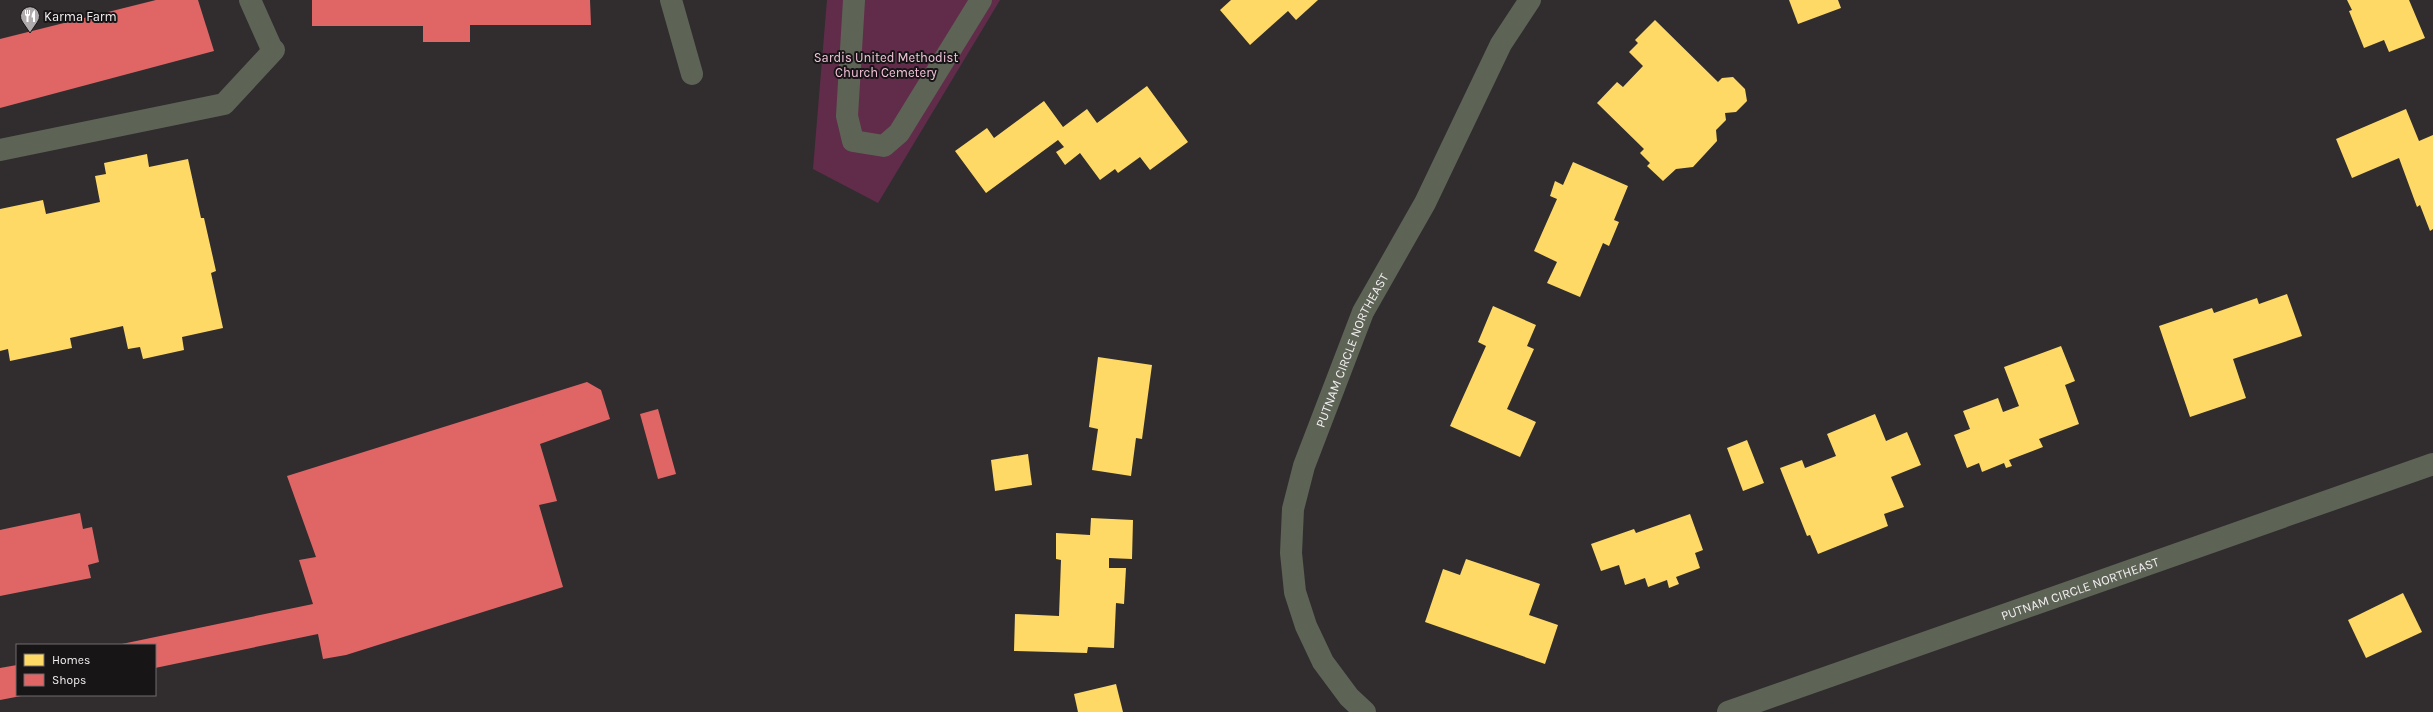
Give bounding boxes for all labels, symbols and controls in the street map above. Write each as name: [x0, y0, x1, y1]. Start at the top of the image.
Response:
restaurant icon: Karma Farm: [19, 5, 41, 33]
place label: Karma Farm: [44, 9, 117, 24]
park label: Sardis United Methodist Church Cemetery: [814, 50, 958, 80]
street label: PUTNAM CIRCLE NORTHEAST: [1312, 270, 1391, 429]
street label: PUTNAM CIRCLE NORTHEAST: [1999, 553, 2161, 623]
legend: [16, 644, 156, 696]
text: Homes: [52, 653, 90, 667]
text: Shops: [52, 673, 86, 687]

